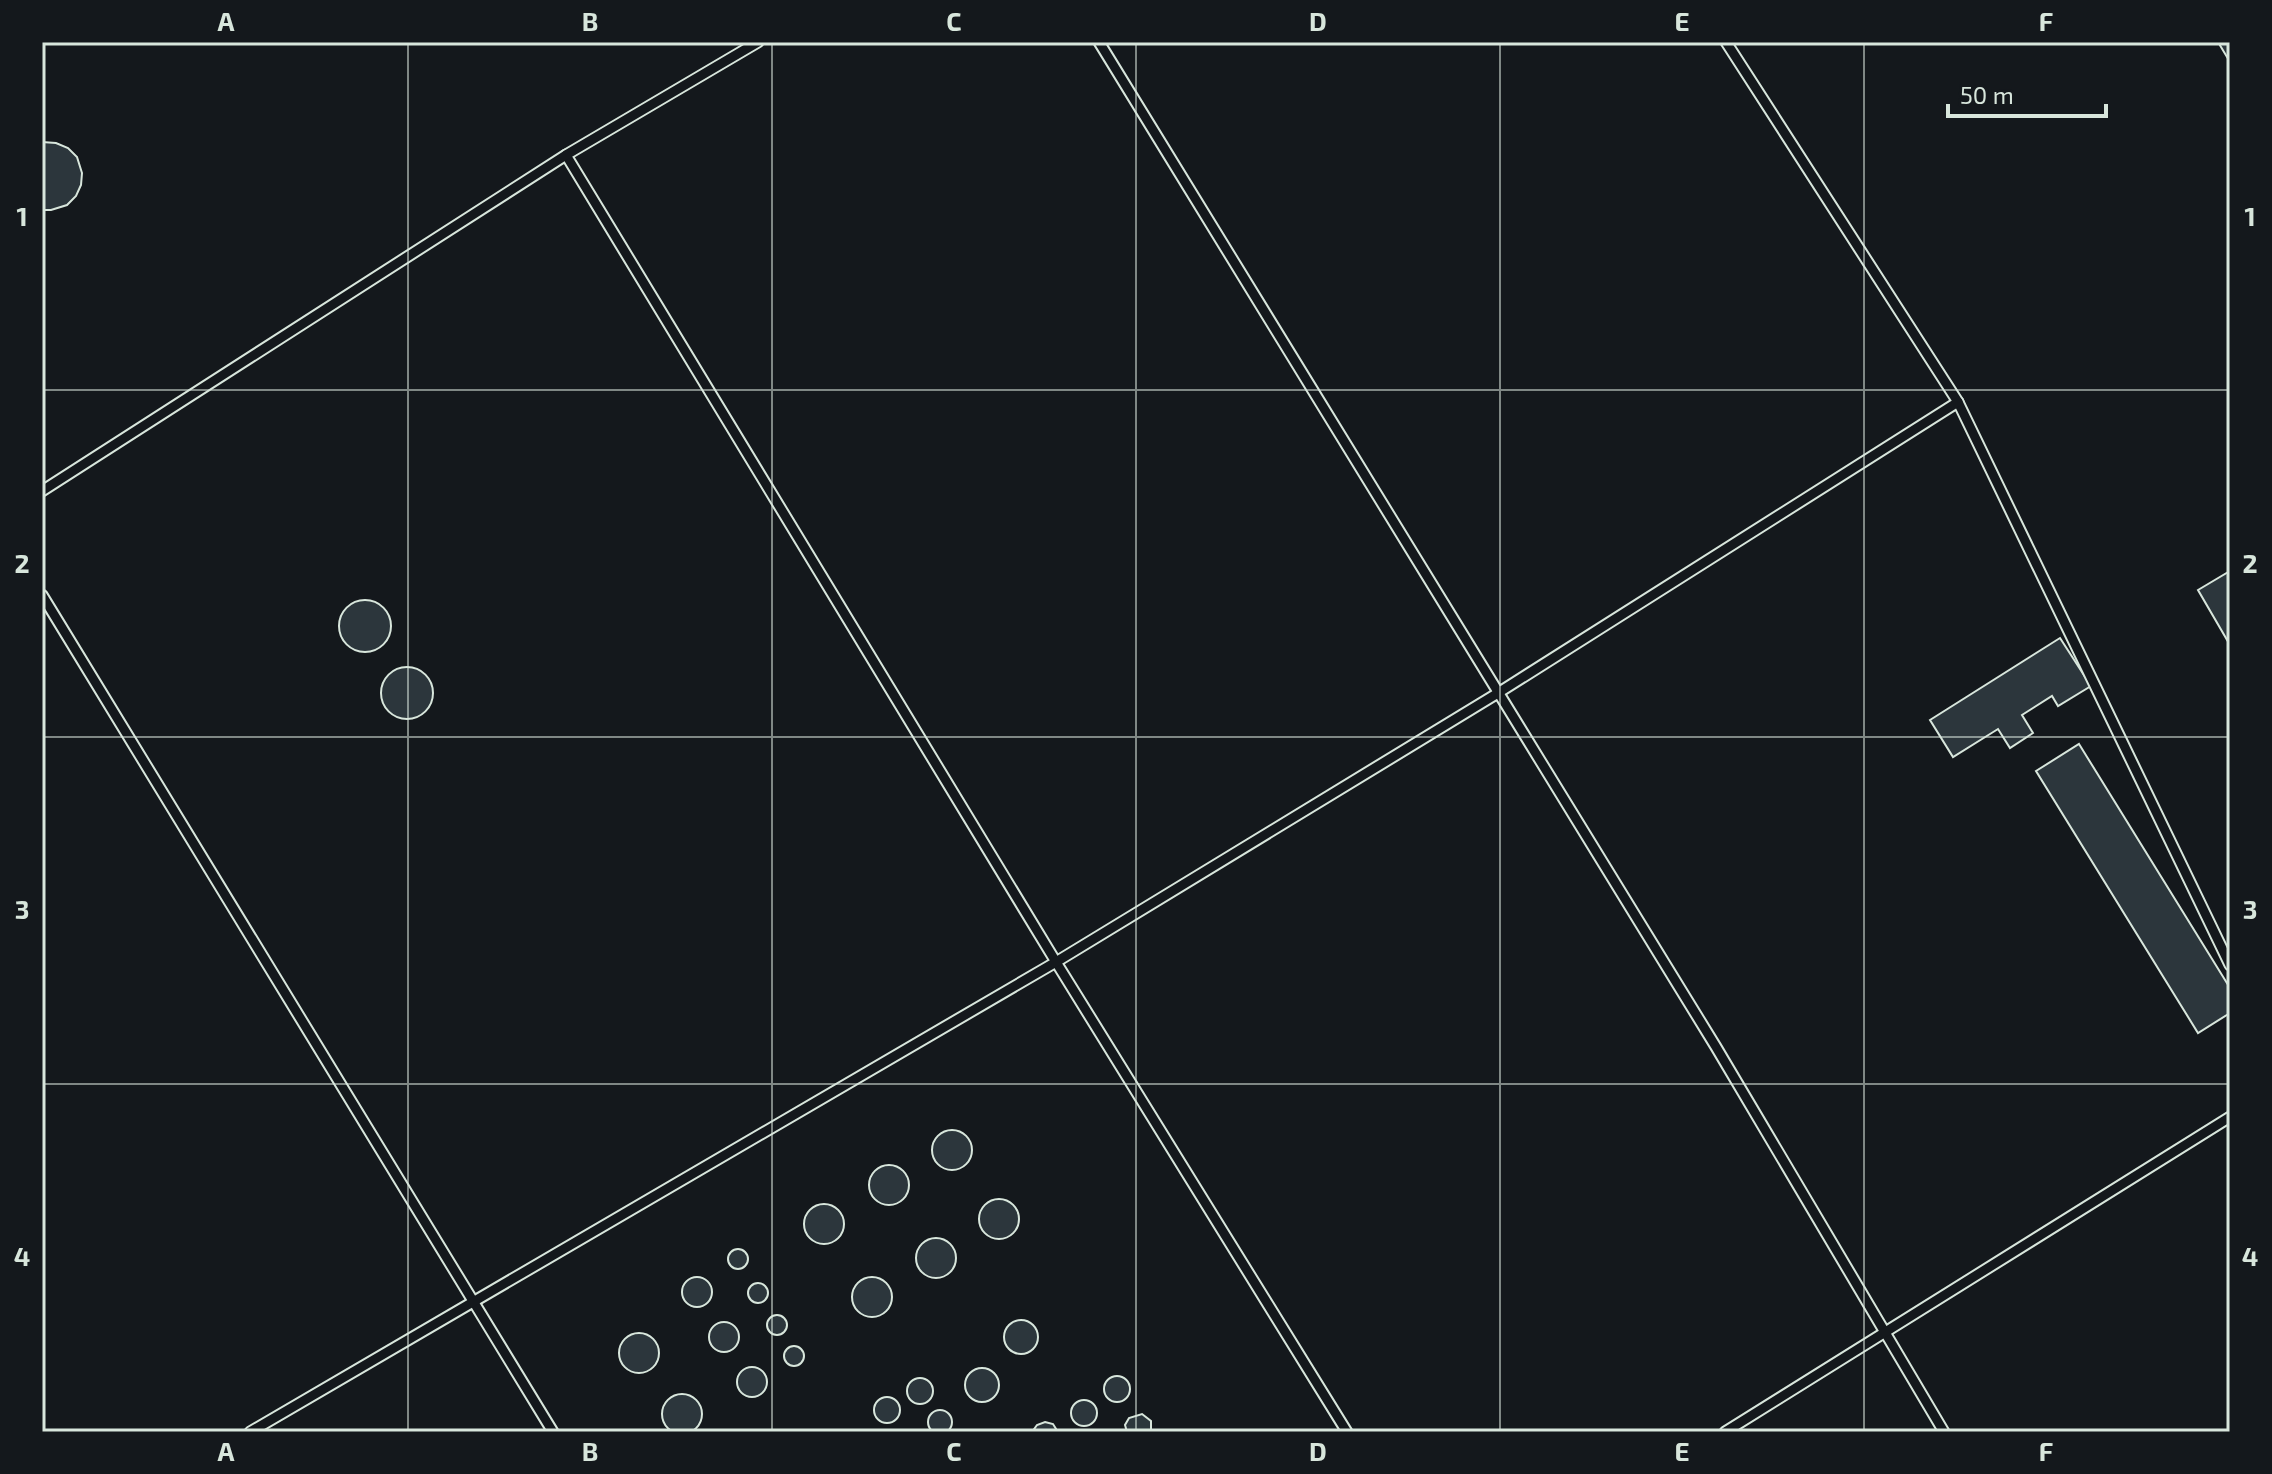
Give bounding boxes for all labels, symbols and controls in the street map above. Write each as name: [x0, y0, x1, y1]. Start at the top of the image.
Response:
text: A: [218, 5, 235, 36]
text: B: [582, 5, 598, 36]
text: C: [946, 5, 962, 36]
text: D: [1309, 5, 1327, 36]
text: E: [1674, 5, 1690, 36]
text: F: [2039, 5, 2053, 36]
scale bar: [1948, 68, 2106, 118]
text: 50 m: [1960, 80, 2014, 109]
text: 1: [16, 200, 28, 231]
text: 1: [2244, 200, 2256, 231]
text: 2: [14, 547, 30, 578]
text: 2: [2242, 547, 2258, 578]
text: 3: [15, 893, 29, 924]
text: 3: [2243, 893, 2257, 924]
text: 4: [14, 1240, 30, 1271]
text: 4: [2242, 1240, 2258, 1271]
text: A: [218, 1435, 235, 1466]
text: B: [582, 1435, 598, 1466]
text: C: [946, 1435, 962, 1466]
text: D: [1309, 1435, 1327, 1466]
text: E: [1674, 1435, 1690, 1466]
text: F: [2039, 1435, 2053, 1466]

